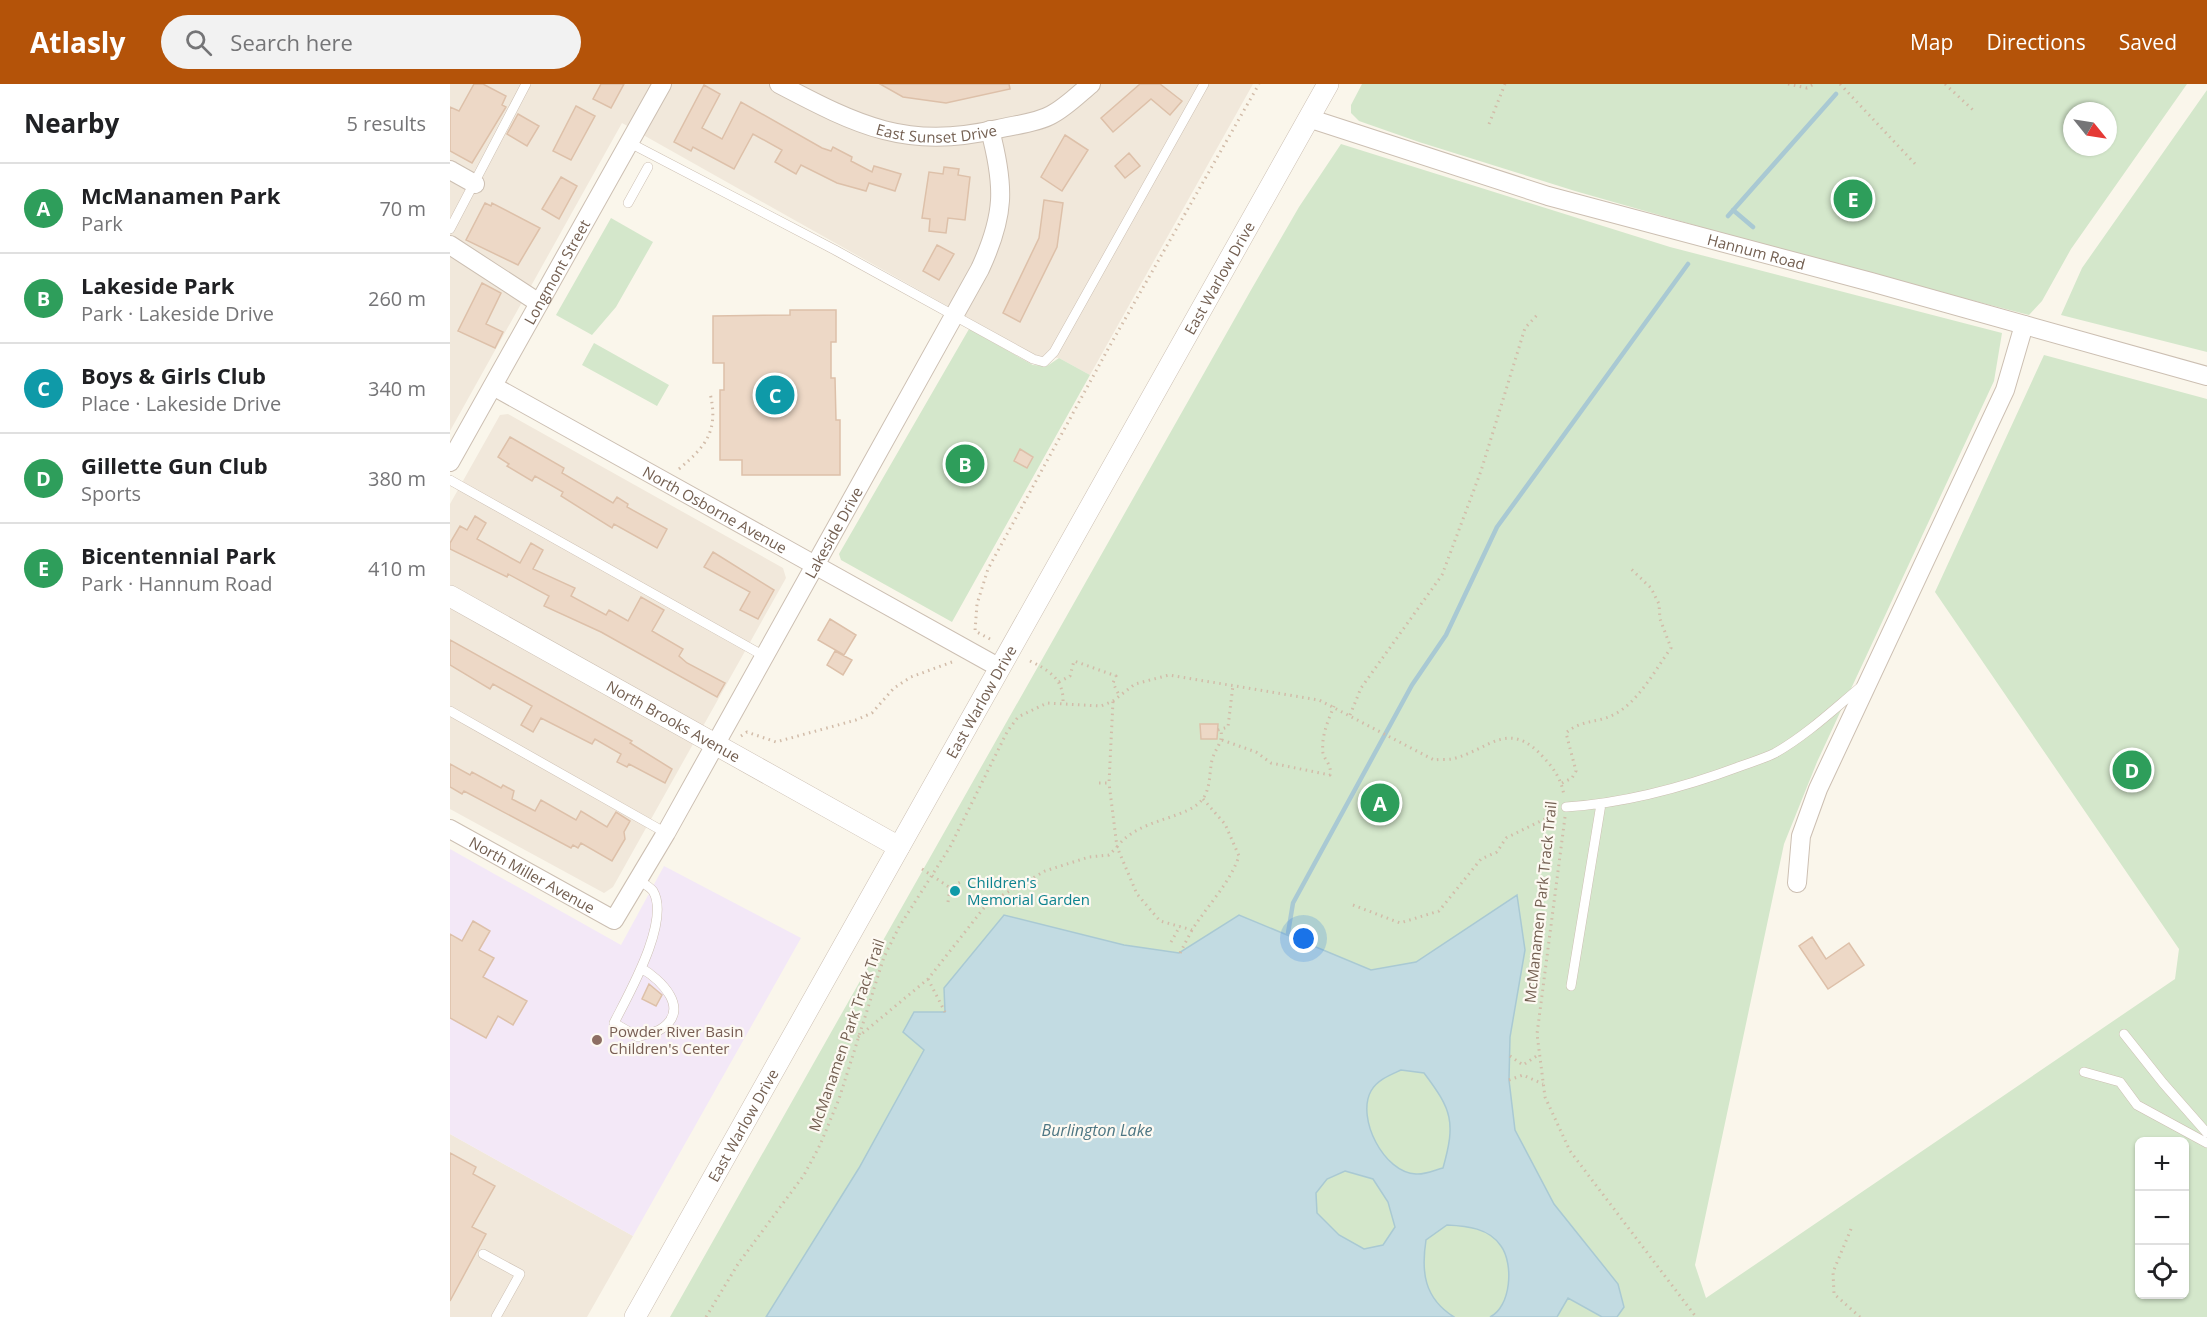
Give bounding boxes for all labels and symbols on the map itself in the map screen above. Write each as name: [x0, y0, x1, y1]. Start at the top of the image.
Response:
north arrow: [2063, 102, 2117, 156]
street label: East Sunset Drive: [874, 118, 999, 147]
pin: E: [1834, 176, 1872, 222]
street label: Longmont Street: [519, 216, 594, 328]
street label: East Warlow Drive: [1179, 218, 1259, 338]
street label: Hannum Road: [1705, 229, 1808, 274]
pin: C: [756, 372, 794, 418]
pin: B: [946, 442, 984, 487]
street label: North Osborne Avenue: [639, 461, 791, 558]
street label: Lakeside Drive: [800, 483, 867, 582]
street label: East Warlow Drive: [941, 641, 1021, 762]
street label: North Brooks Avenue: [603, 676, 744, 766]
pin: D: [2112, 748, 2152, 792]
pin: A: [1360, 780, 1400, 826]
street label: McManamen Park Track Trail: [1519, 800, 1561, 1004]
street label: North Miller Avenue: [466, 832, 599, 917]
place label: Children's Memorial Garden: [967, 872, 1090, 909]
marker: Children's Memorial Garden: [948, 884, 962, 898]
your location: [1289, 924, 1318, 953]
street label: McManamen Park Track Trail: [804, 936, 888, 1134]
place label: Powder River Basin Children's Center: [609, 1021, 743, 1058]
marker: Powder River Basin Children's Center: [590, 1033, 604, 1047]
street label: East Warlow Drive: [703, 1065, 783, 1185]
water label: Burlington Lake: [1042, 1119, 1152, 1141]

